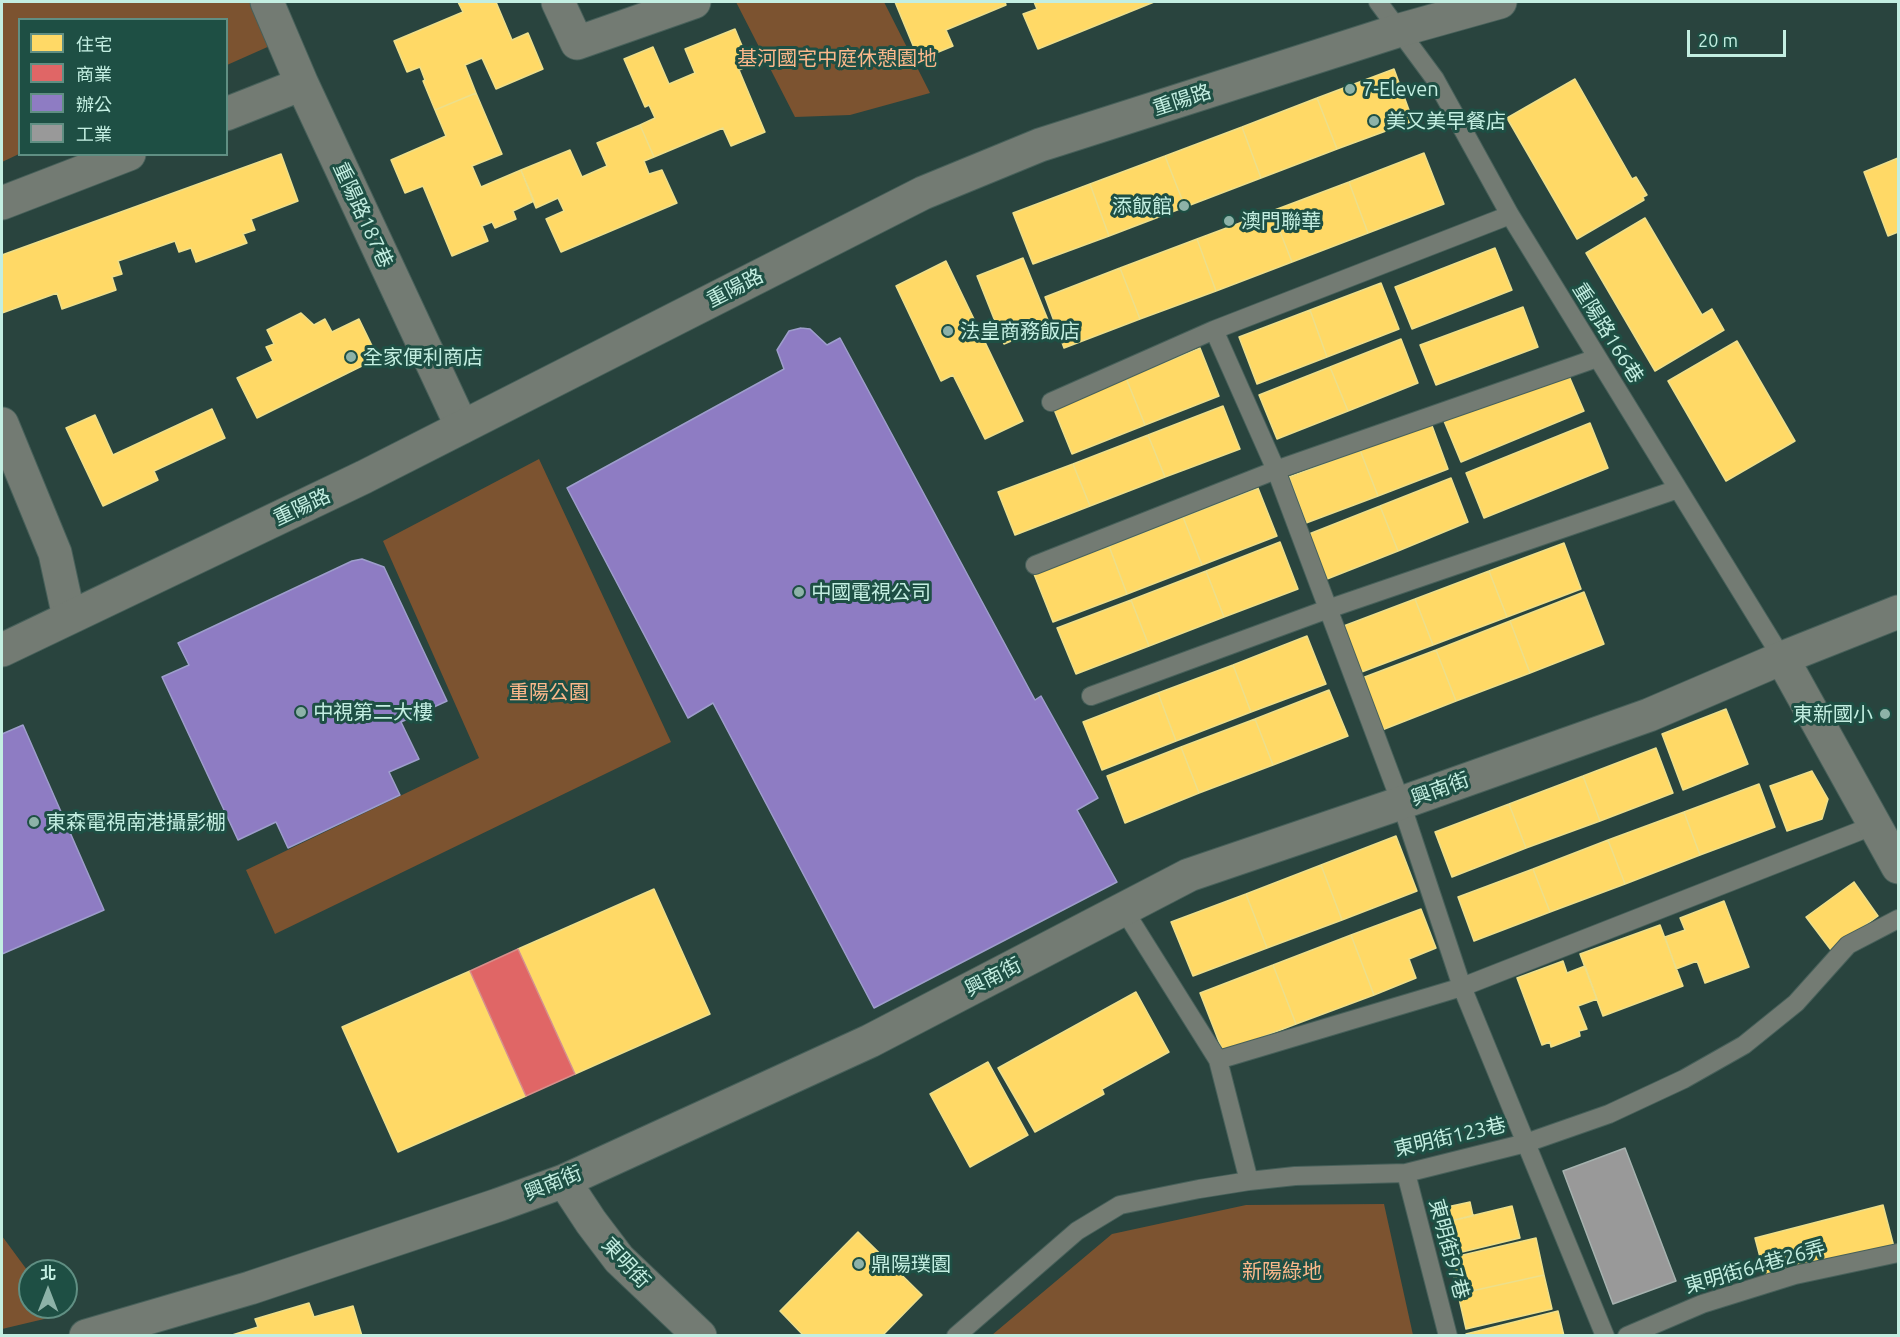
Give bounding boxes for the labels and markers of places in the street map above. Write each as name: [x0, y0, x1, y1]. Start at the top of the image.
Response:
place label: 7-Eleven: [1362, 77, 1439, 101]
marker: 7-Eleven: [1343, 82, 1357, 96]
place label: 美又美早餐店: [1386, 109, 1506, 133]
marker: 美又美早餐店: [1367, 114, 1381, 128]
place label: 添飯館: [1112, 194, 1172, 218]
marker: 添飯館: [1177, 199, 1191, 213]
place label: 澳門聯華: [1241, 209, 1321, 233]
marker: 澳門聯華: [1222, 214, 1236, 228]
place label: 法皇商務飯店: [960, 319, 1080, 343]
marker: 法皇商務飯店: [941, 324, 955, 338]
place label: 全家便利商店: [363, 345, 483, 369]
marker: 全家便利商店: [344, 350, 358, 364]
place label: 中國電視公司: [811, 580, 931, 604]
marker: 中國電視公司: [792, 585, 806, 599]
place label: 中視第二大樓: [313, 700, 433, 724]
place label: 東新國小: [1793, 702, 1873, 726]
marker: 中視第二大樓: [294, 705, 308, 719]
marker: 東新國小: [1878, 707, 1892, 721]
place label: 東森電視南港攝影棚: [46, 810, 226, 834]
marker: 東森電視南港攝影棚: [27, 815, 41, 829]
place label: 鼎陽璞園: [871, 1252, 951, 1276]
marker: 鼎陽璞園: [852, 1257, 866, 1271]

